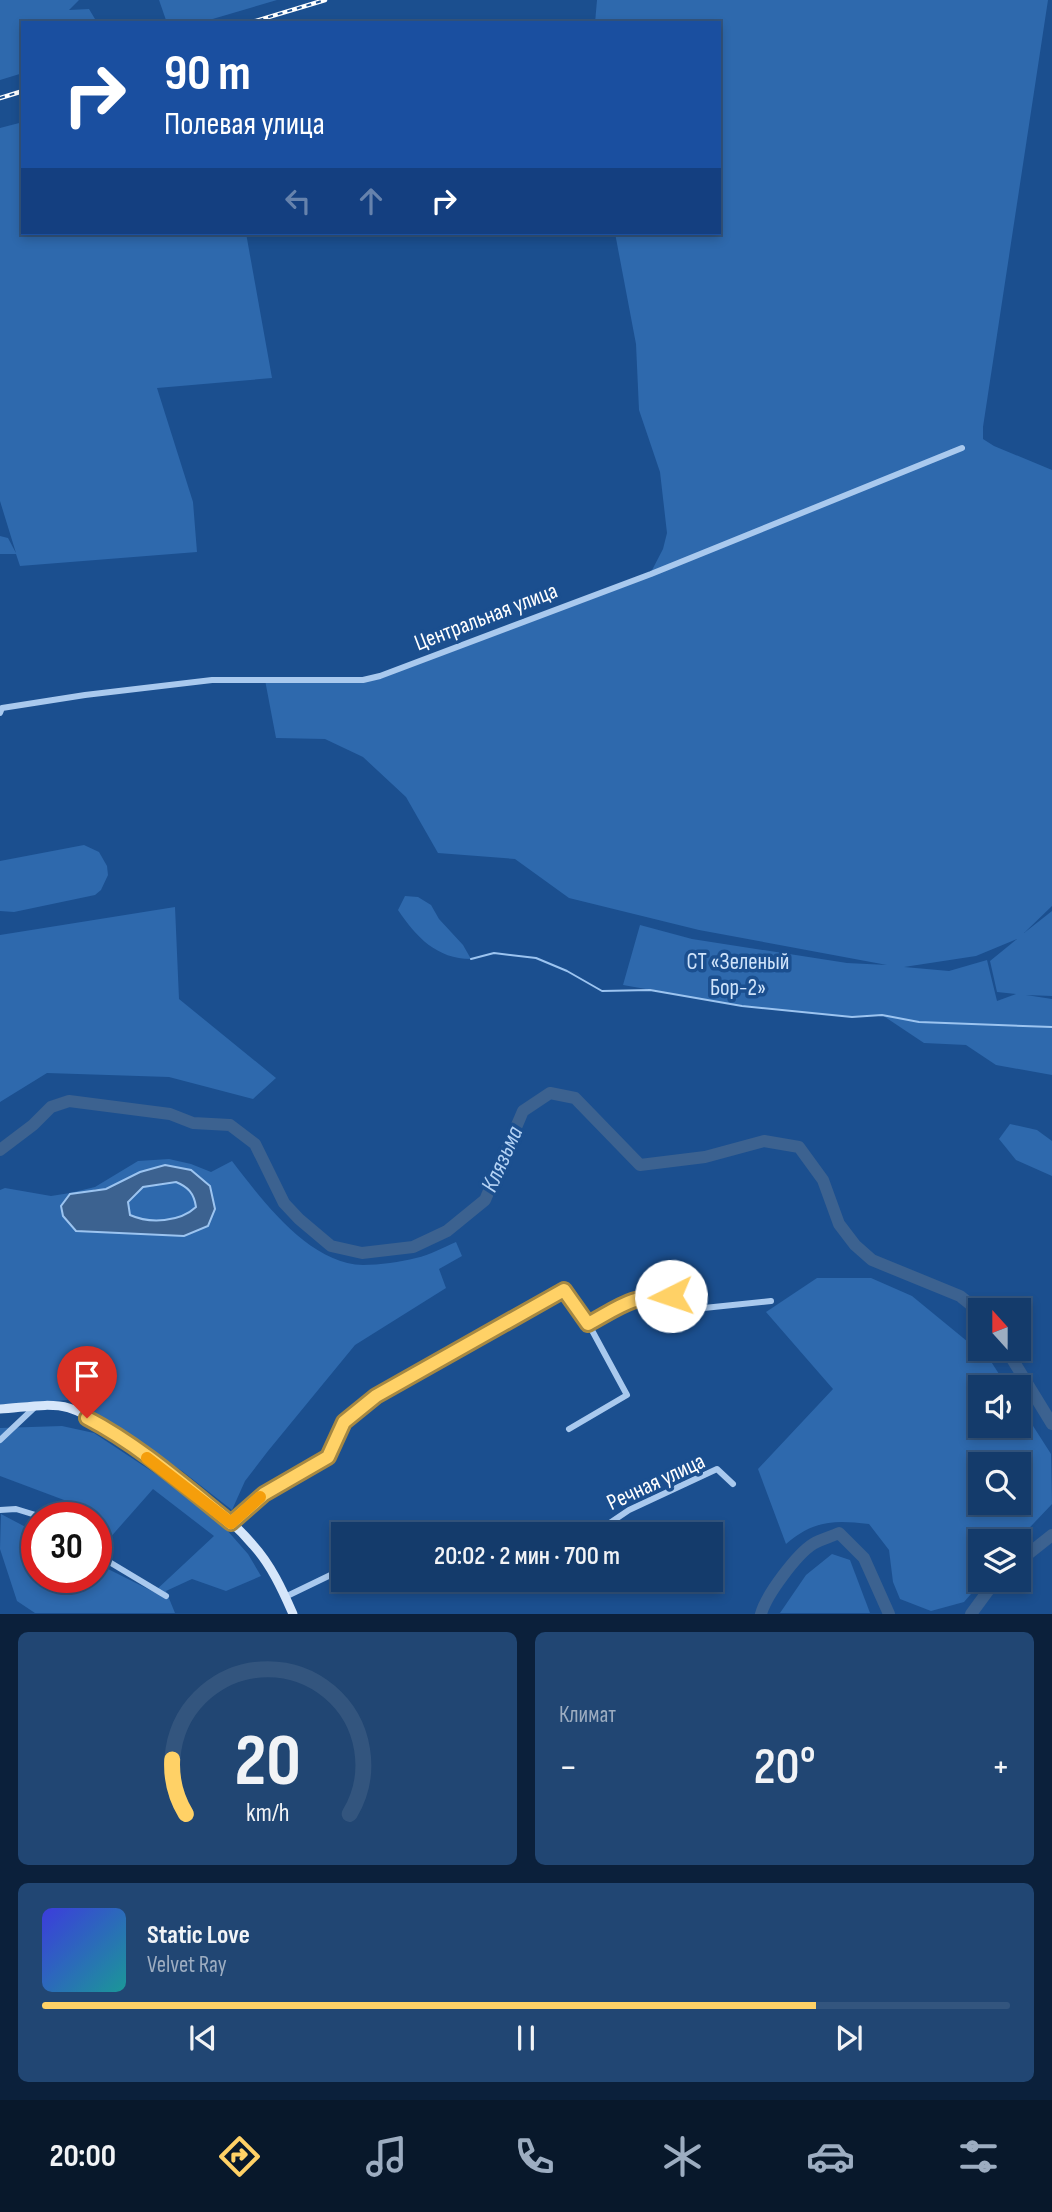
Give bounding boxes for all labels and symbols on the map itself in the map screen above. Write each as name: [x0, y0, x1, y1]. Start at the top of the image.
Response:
street label: Центральная улица: [410, 577, 562, 657]
park label: СТ «Зеленый Бор-2»: [687, 948, 789, 1002]
water label: Клязьма: [475, 1121, 529, 1196]
position arrow: [634, 1259, 708, 1333]
north arrow: [968, 1298, 1031, 1362]
pin: [57, 1346, 117, 1418]
street label: Речная улица: [602, 1447, 710, 1517]
speed limit sign: 30: [21, 1502, 112, 1593]

